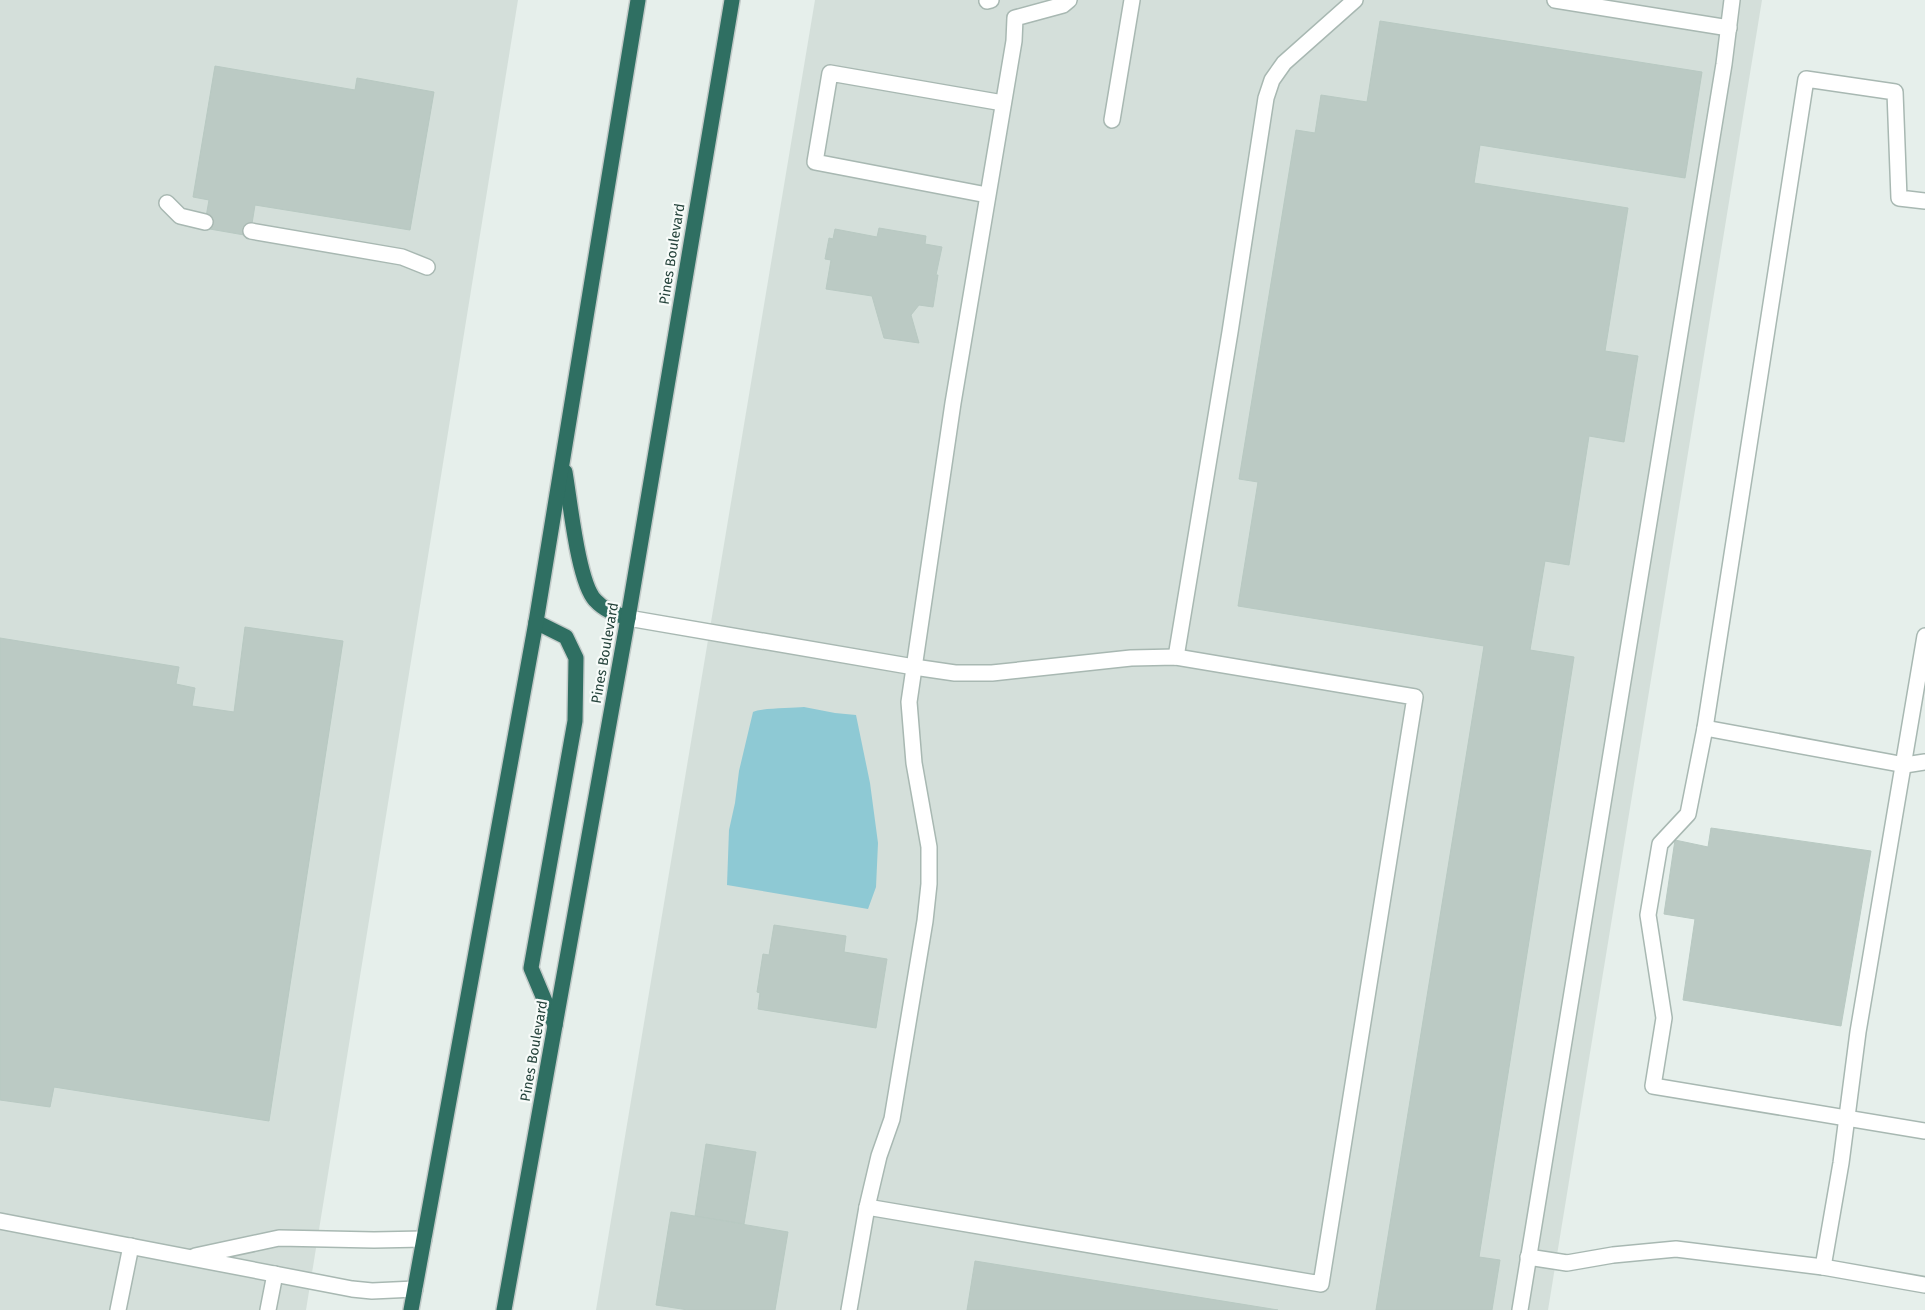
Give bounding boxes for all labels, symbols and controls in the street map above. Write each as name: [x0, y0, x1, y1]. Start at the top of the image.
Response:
street label: Pines Boulevard: [656, 202, 688, 306]
street label: Pines Boulevard: [588, 601, 622, 705]
street label: Pines Boulevard: [517, 999, 551, 1103]

